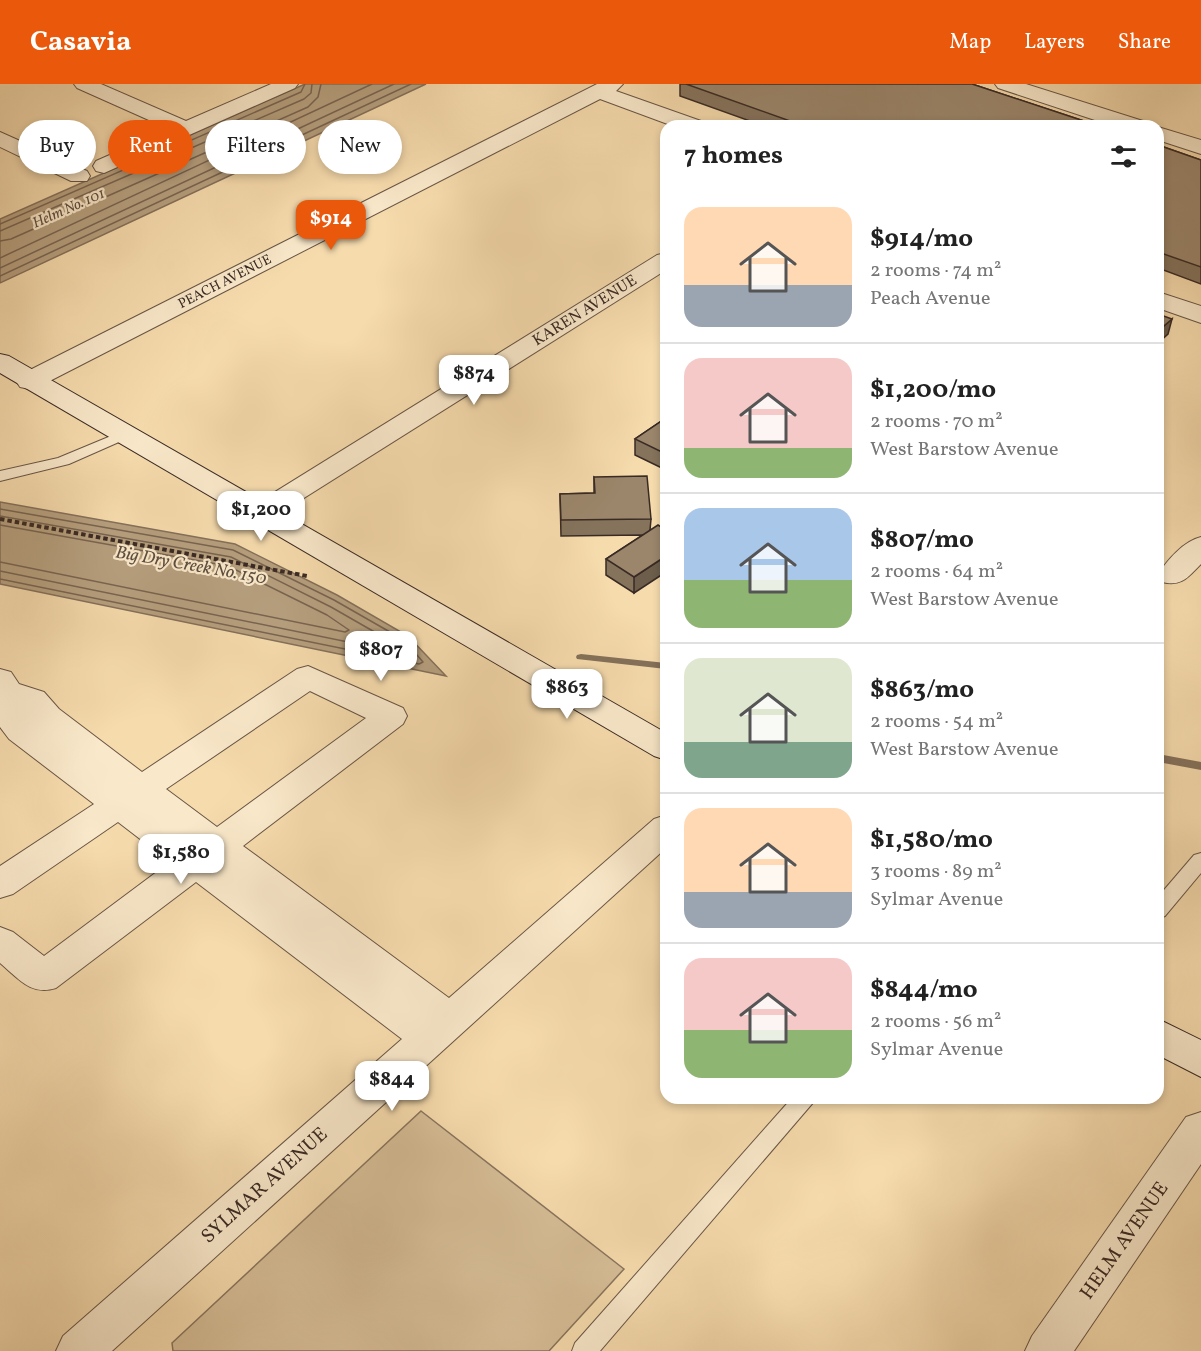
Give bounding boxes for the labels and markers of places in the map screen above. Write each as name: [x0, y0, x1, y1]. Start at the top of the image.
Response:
pin: $914: [295, 200, 367, 251]
pin: $874: [438, 355, 510, 406]
pin: $1,200: [212, 491, 310, 542]
pin: $807: [345, 631, 417, 682]
pin: $863: [531, 669, 603, 720]
pin: $1,580: [132, 834, 230, 885]
pin: $844: [356, 1061, 428, 1112]

